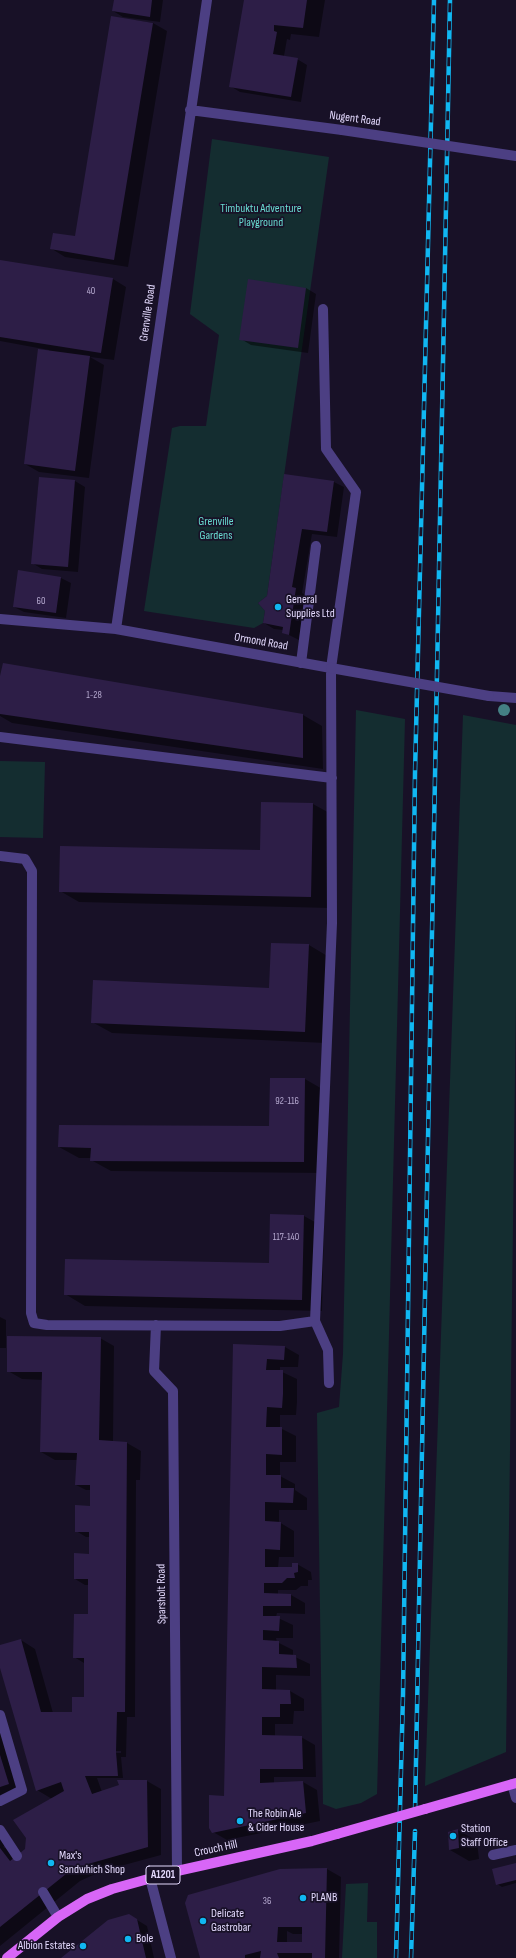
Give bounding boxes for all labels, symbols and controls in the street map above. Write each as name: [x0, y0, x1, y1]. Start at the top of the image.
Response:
street label: Nugent Road: [329, 108, 381, 130]
park label: Timbuktu Adventure Playground: [220, 202, 302, 230]
street label: Grenville Road: [137, 284, 159, 342]
house number: 40: [87, 285, 95, 297]
park label: Grenville Gardens: [198, 515, 234, 543]
place label: General Supplies Ltd: [286, 593, 335, 621]
house number: 60: [37, 595, 45, 607]
marker: General Supplies Ltd: [273, 602, 283, 612]
street label: Ormond Road: [233, 630, 289, 654]
house number: 1-28: [86, 689, 102, 701]
house number: 92-116: [275, 1095, 299, 1107]
house number: 117-140: [273, 1231, 299, 1243]
street label: Sparsholt Road: [154, 1564, 170, 1624]
place label: The Robin Ale & Cider House: [248, 1807, 304, 1835]
marker: The Robin Ale & Cider House: [235, 1816, 245, 1826]
place label: Station Staff Office: [461, 1822, 508, 1850]
marker: Station Staff Office: [448, 1831, 458, 1841]
street label: Crouch Hill: [193, 1837, 239, 1861]
place label: Max's Sandwhich Shop: [59, 1849, 125, 1877]
marker: Max's Sandwhich Shop: [46, 1858, 56, 1868]
road number: A1201: [146, 1866, 180, 1884]
place label: PLANB: [311, 1891, 337, 1905]
marker: PLANB: [298, 1893, 308, 1903]
house number: 36: [263, 1895, 271, 1907]
place label: Delicate Gastrobar: [211, 1907, 251, 1935]
marker: Delicate Gastrobar: [198, 1916, 208, 1926]
place label: Bole: [136, 1932, 153, 1946]
marker: Bole: [123, 1934, 133, 1944]
place label: Albion Estates: [18, 1939, 75, 1953]
marker: Albion Estates: [78, 1941, 88, 1951]

